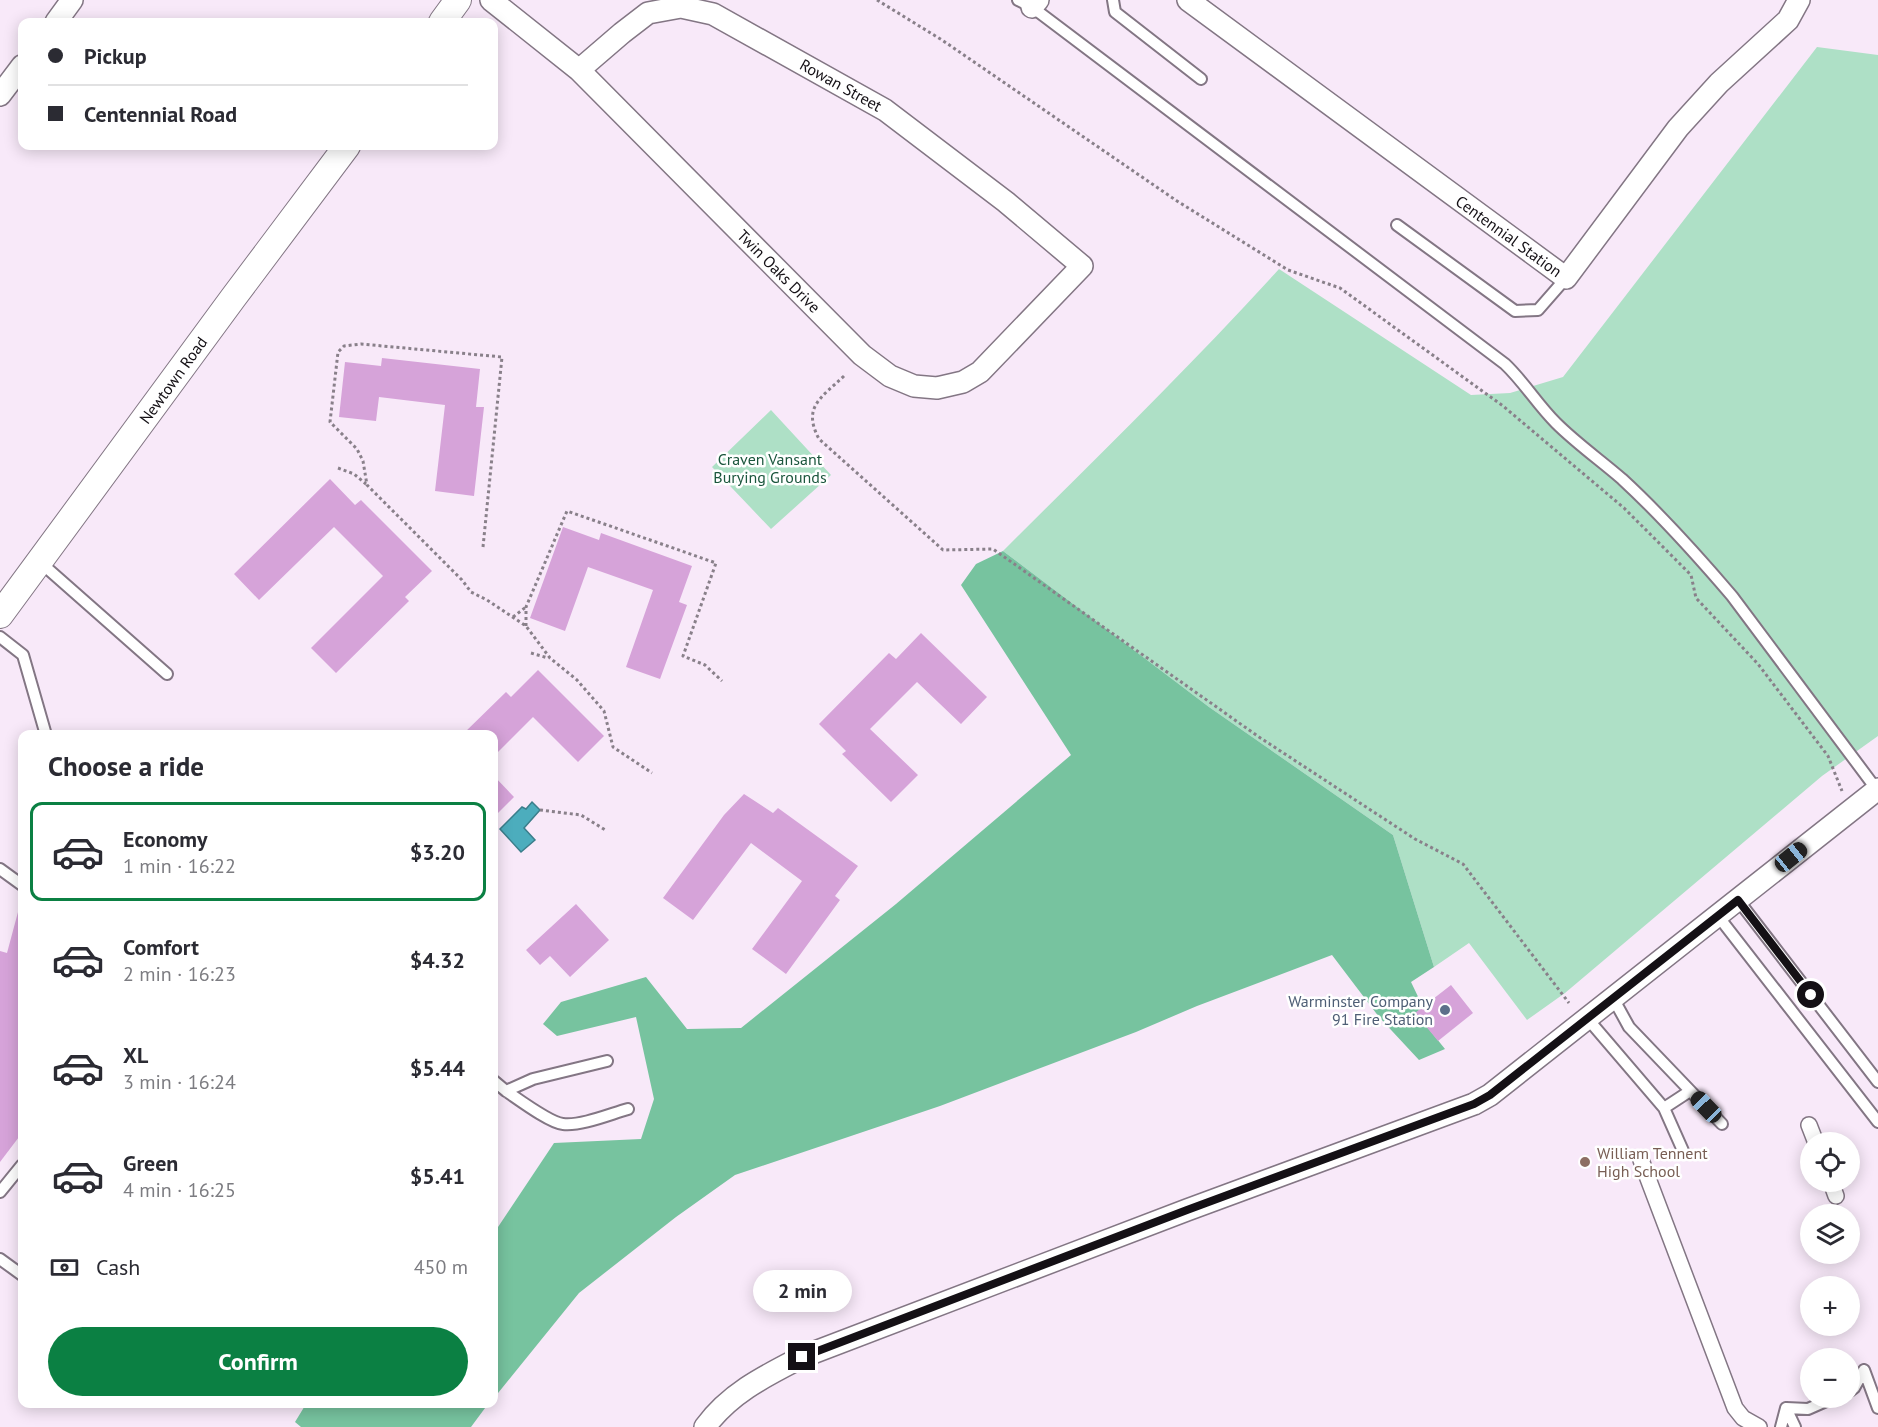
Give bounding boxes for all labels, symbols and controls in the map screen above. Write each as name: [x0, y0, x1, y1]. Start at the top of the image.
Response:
text: Pickup: [84, 42, 147, 70]
street label: Rowan Street: [796, 54, 886, 116]
text: Centennial Road: [84, 100, 237, 128]
street label: Centennial Station: [1452, 191, 1566, 281]
street label: Twin Oaks Drive: [733, 225, 825, 317]
street label: Newtown Road: [135, 333, 211, 427]
park label: Craven Vansant Burying Grounds: [713, 449, 827, 487]
text: Choose a ride: [48, 749, 204, 783]
icon: car: [51, 825, 105, 879]
text: Economy: [123, 825, 207, 853]
text: $3.20: [410, 838, 465, 866]
car: [1771, 839, 1811, 875]
text: 1 min · 16:22: [123, 853, 236, 879]
icon: car: [51, 933, 105, 987]
text: Comfort: [123, 933, 199, 961]
text: $4.32: [410, 946, 465, 974]
text: 2 min · 16:23: [123, 961, 236, 987]
route start: [1797, 981, 1824, 1008]
place label: Warminster Company 91 Fire Station: [1288, 991, 1434, 1029]
marker: Warminster Company 91 Fire Station: [1438, 1003, 1452, 1017]
icon: car: [51, 1041, 105, 1095]
text: XL: [123, 1041, 148, 1069]
text: $5.44: [410, 1054, 465, 1082]
text: 3 min · 16:24: [123, 1069, 236, 1095]
car: [1687, 1088, 1725, 1126]
map controls: [1800, 1132, 1860, 1408]
button: locate: [1800, 1132, 1860, 1192]
place label: William Tennent High School: [1597, 1143, 1708, 1181]
icon: car: [51, 1149, 105, 1203]
text: Green: [123, 1149, 178, 1177]
marker: William Tennent High School: [1578, 1155, 1592, 1169]
text: $5.41: [410, 1162, 465, 1190]
text: 4 min · 16:25: [123, 1177, 236, 1203]
button: layers: [1800, 1204, 1860, 1264]
icon: cash: [48, 1251, 81, 1284]
text: Cash: [96, 1253, 140, 1281]
text: 450 m: [414, 1254, 468, 1280]
callout: 2 min: [752, 1270, 852, 1312]
button: +: [1800, 1276, 1860, 1336]
text: 2 min: [778, 1278, 827, 1304]
button: Confirm: [48, 1327, 468, 1396]
route end: [788, 1343, 815, 1370]
button: −: [1800, 1348, 1860, 1408]

